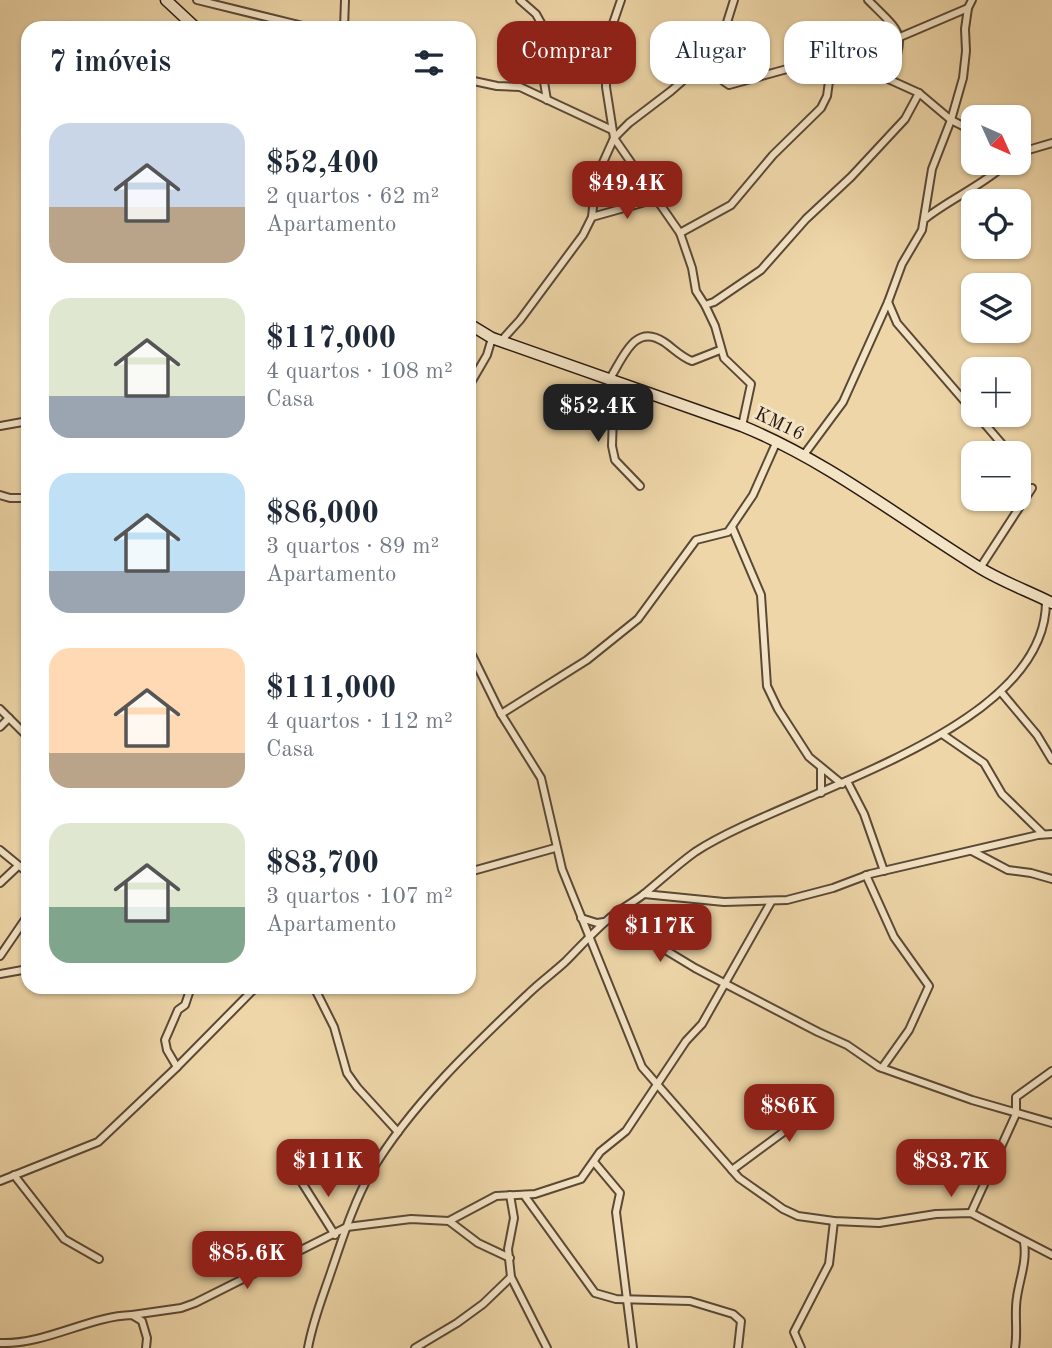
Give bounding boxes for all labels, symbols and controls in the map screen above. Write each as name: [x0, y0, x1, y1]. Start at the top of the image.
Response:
chip: Comprar: [497, 21, 636, 84]
chip: Alugar: [650, 21, 770, 84]
chip: Filtros: [784, 21, 902, 84]
icon: filters: [410, 44, 448, 82]
text: 7 imóveis: [49, 48, 171, 78]
north arrow: [961, 105, 1031, 175]
map controls: [961, 105, 1031, 511]
text: $52,400: [266, 149, 379, 179]
icon: home: [105, 151, 189, 235]
pin: $49.4K: [570, 162, 684, 221]
text: $49.4K: [588, 172, 666, 195]
text: 2 quartos · 62 m²: [266, 185, 439, 208]
button: locate: [961, 189, 1031, 259]
text: Apartamento: [266, 213, 396, 236]
button: layers: [961, 273, 1031, 343]
text: $117,000: [266, 324, 396, 354]
icon: home: [105, 326, 189, 410]
button: +: [961, 357, 1031, 427]
text: 4 quartos · 108 m²: [266, 360, 453, 383]
pin: $52.4K: [541, 384, 655, 444]
text: Casa: [266, 388, 314, 411]
text: $52.4K: [559, 395, 637, 418]
street label: KM16: [751, 405, 807, 445]
button: −: [961, 441, 1031, 511]
text: $86,000: [266, 499, 379, 529]
icon: home: [105, 501, 189, 585]
text: 3 quartos · 89 m²: [266, 535, 439, 558]
text: Apartamento: [266, 563, 396, 586]
text: $111,000: [266, 674, 396, 704]
icon: home: [105, 676, 189, 760]
text: 4 quartos · 112 m²: [266, 710, 453, 733]
text: Casa: [266, 738, 314, 761]
text: $83,700: [266, 849, 379, 879]
icon: home: [105, 851, 189, 935]
text: 3 quartos · 107 m²: [266, 885, 453, 908]
pin: $117K: [611, 904, 709, 964]
text: Apartamento: [266, 913, 396, 936]
text: $117K: [624, 915, 696, 938]
pin: $86K: [748, 1084, 830, 1144]
text: $86K: [760, 1095, 818, 1118]
pin: $111K: [279, 1140, 377, 1199]
pin: $83.7K: [894, 1140, 1008, 1199]
text: $111K: [292, 1150, 364, 1173]
text: $83.7K: [912, 1150, 990, 1173]
pin: $85.6K: [190, 1232, 304, 1291]
text: $85.6K: [208, 1242, 286, 1265]

